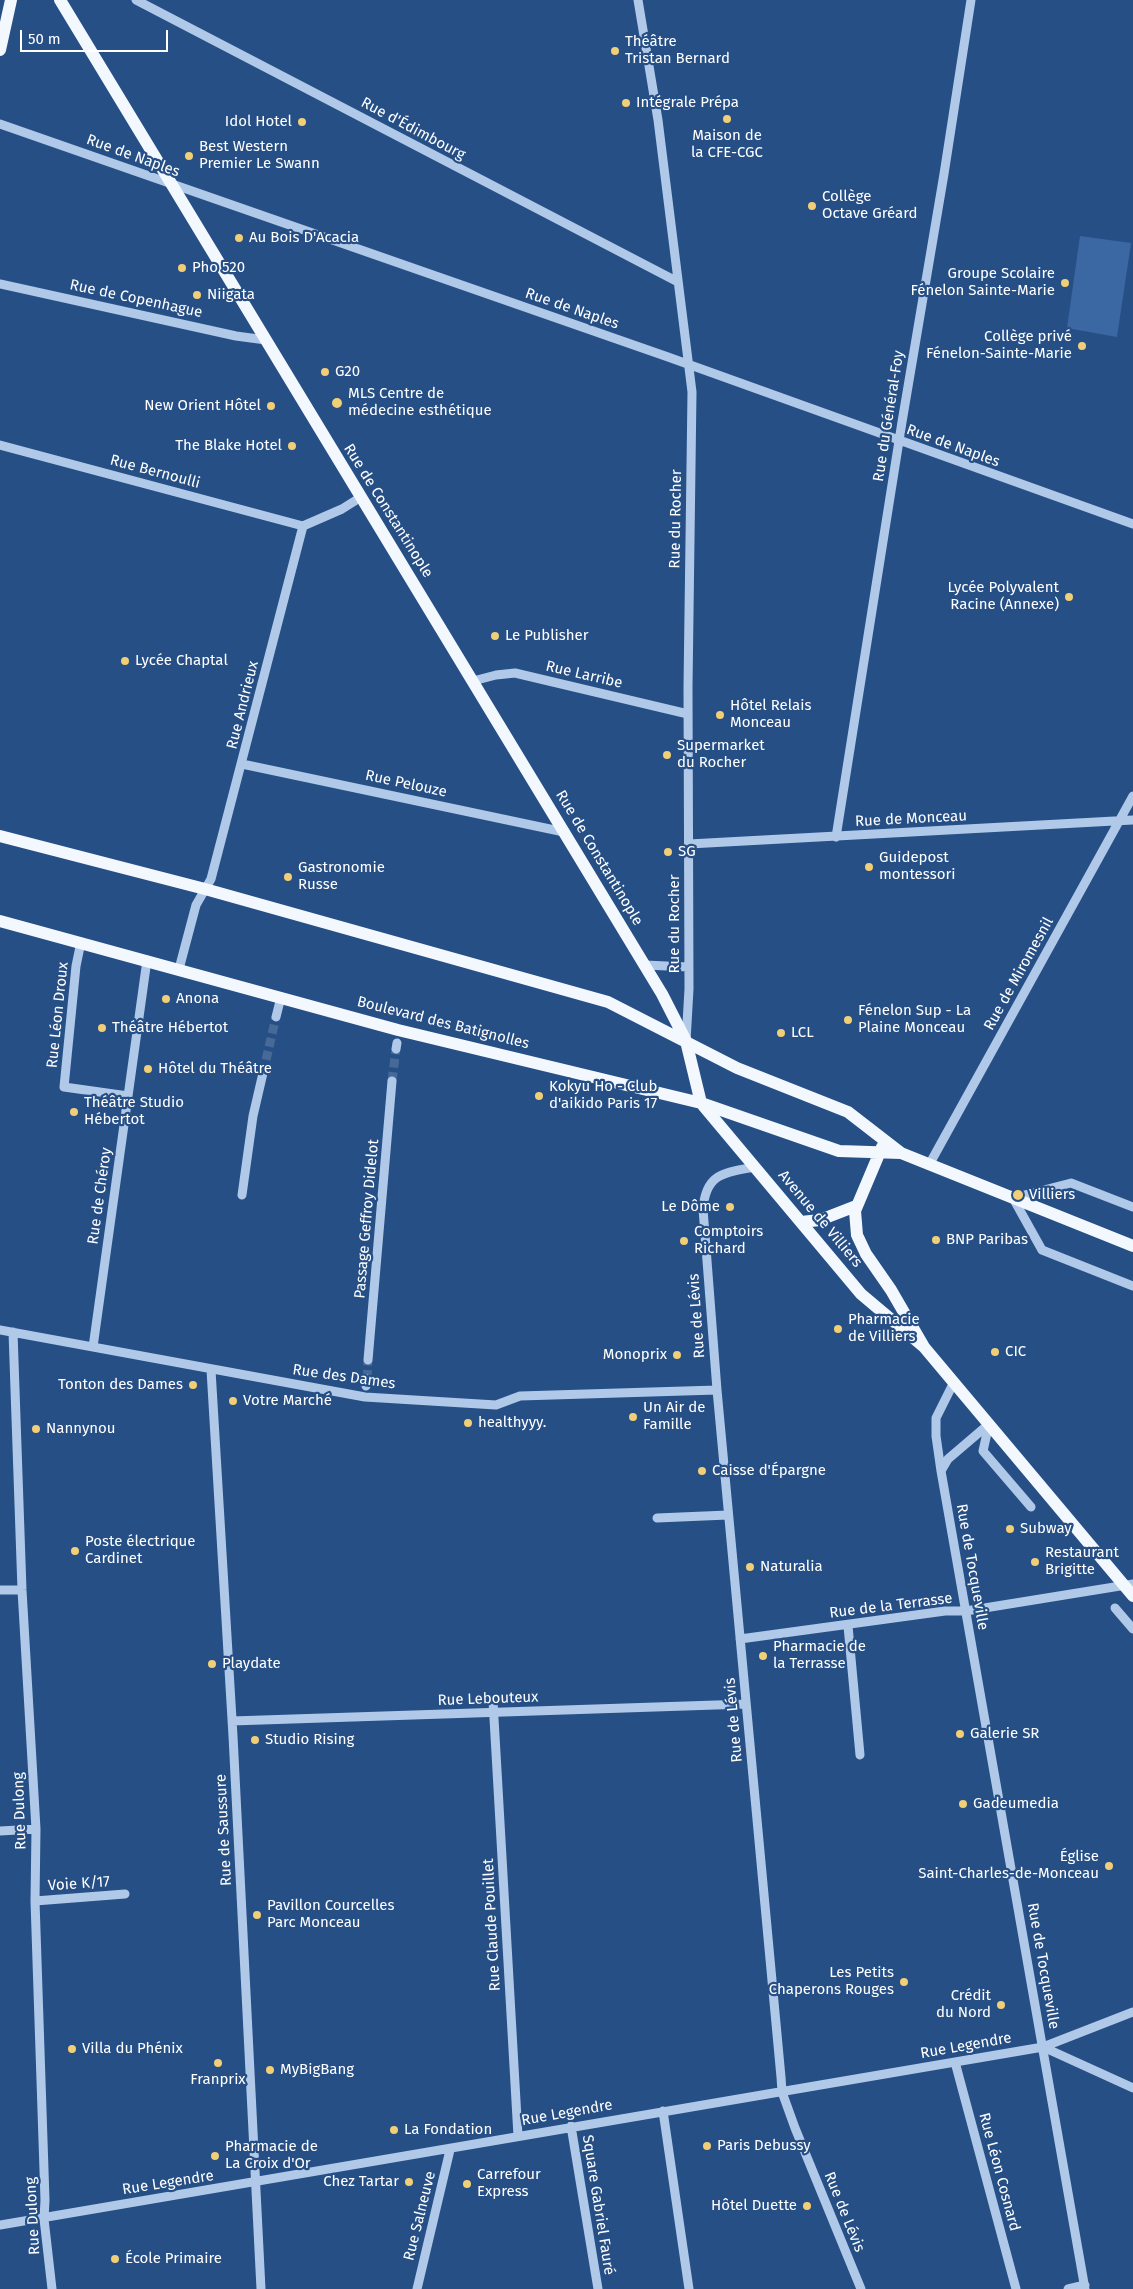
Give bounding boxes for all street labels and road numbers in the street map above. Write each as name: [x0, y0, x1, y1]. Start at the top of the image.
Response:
street label: Rue d'Édimbourg: [358, 94, 468, 164]
street label: Rue de Naples: [84, 131, 182, 181]
street label: Rue de Copenhague: [68, 276, 204, 322]
street label: Rue de Naples: [523, 285, 621, 333]
street label: Rue du Général-Foy: [870, 349, 908, 483]
street label: Rue de Naples: [904, 421, 1002, 471]
street label: Rue de Constantinople: [339, 441, 437, 581]
street label: Rue Bernoulli: [108, 451, 202, 493]
street label: Rue du Rocher: [666, 469, 686, 569]
street label: Rue Larribe: [544, 657, 624, 693]
street label: Rue Andrieux: [223, 659, 263, 751]
street label: Rue Pelouze: [364, 767, 448, 801]
street label: Rue de Constantinople: [551, 787, 647, 929]
street label: Rue de Monceau: [855, 807, 967, 831]
street label: Rue du Rocher: [666, 874, 684, 974]
street label: Rue de Miromesnil: [980, 914, 1058, 1034]
street label: Rue Léon Droux: [43, 961, 73, 1069]
street label: Boulevard des Batignolles: [355, 993, 531, 1053]
street label: Passage Geffroy Didelot: [351, 1139, 383, 1299]
street label: Rue de Chéroy: [84, 1146, 116, 1246]
street label: Avenue de Villiers: [774, 1167, 866, 1271]
street label: Rue de Lévis: [685, 1273, 709, 1359]
street label: Rue des Dames: [291, 1361, 397, 1393]
street label: Rue de Tocqueville: [952, 1502, 992, 1632]
street label: Rue de la Terrasse: [828, 1590, 954, 1622]
street label: Rue de Lévis: [721, 1677, 747, 1763]
street label: Rue Lebouteux: [437, 1688, 539, 1710]
street label: Rue Dulong: [10, 1772, 30, 1850]
street label: Rue de Saussure: [212, 1773, 236, 1887]
street label: Rue Claude Pouillet: [480, 1858, 504, 1992]
street label: Voie K/17: [47, 1873, 111, 1895]
street label: Rue de Tocqueville: [1023, 1901, 1063, 2031]
street label: Rue Legendre: [919, 2029, 1013, 2063]
street label: Rue Legendre: [520, 2096, 614, 2130]
street label: Rue Léon Cosnard: [975, 2111, 1023, 2233]
street label: Square Gabriel Fauré: [578, 2134, 618, 2276]
street label: Rue Legendre: [121, 2167, 215, 2199]
street label: Rue Salneuve: [400, 2169, 440, 2263]
street label: Rue de Lévis: [820, 2169, 868, 2255]
street label: Rue Dulong: [22, 2177, 44, 2255]

